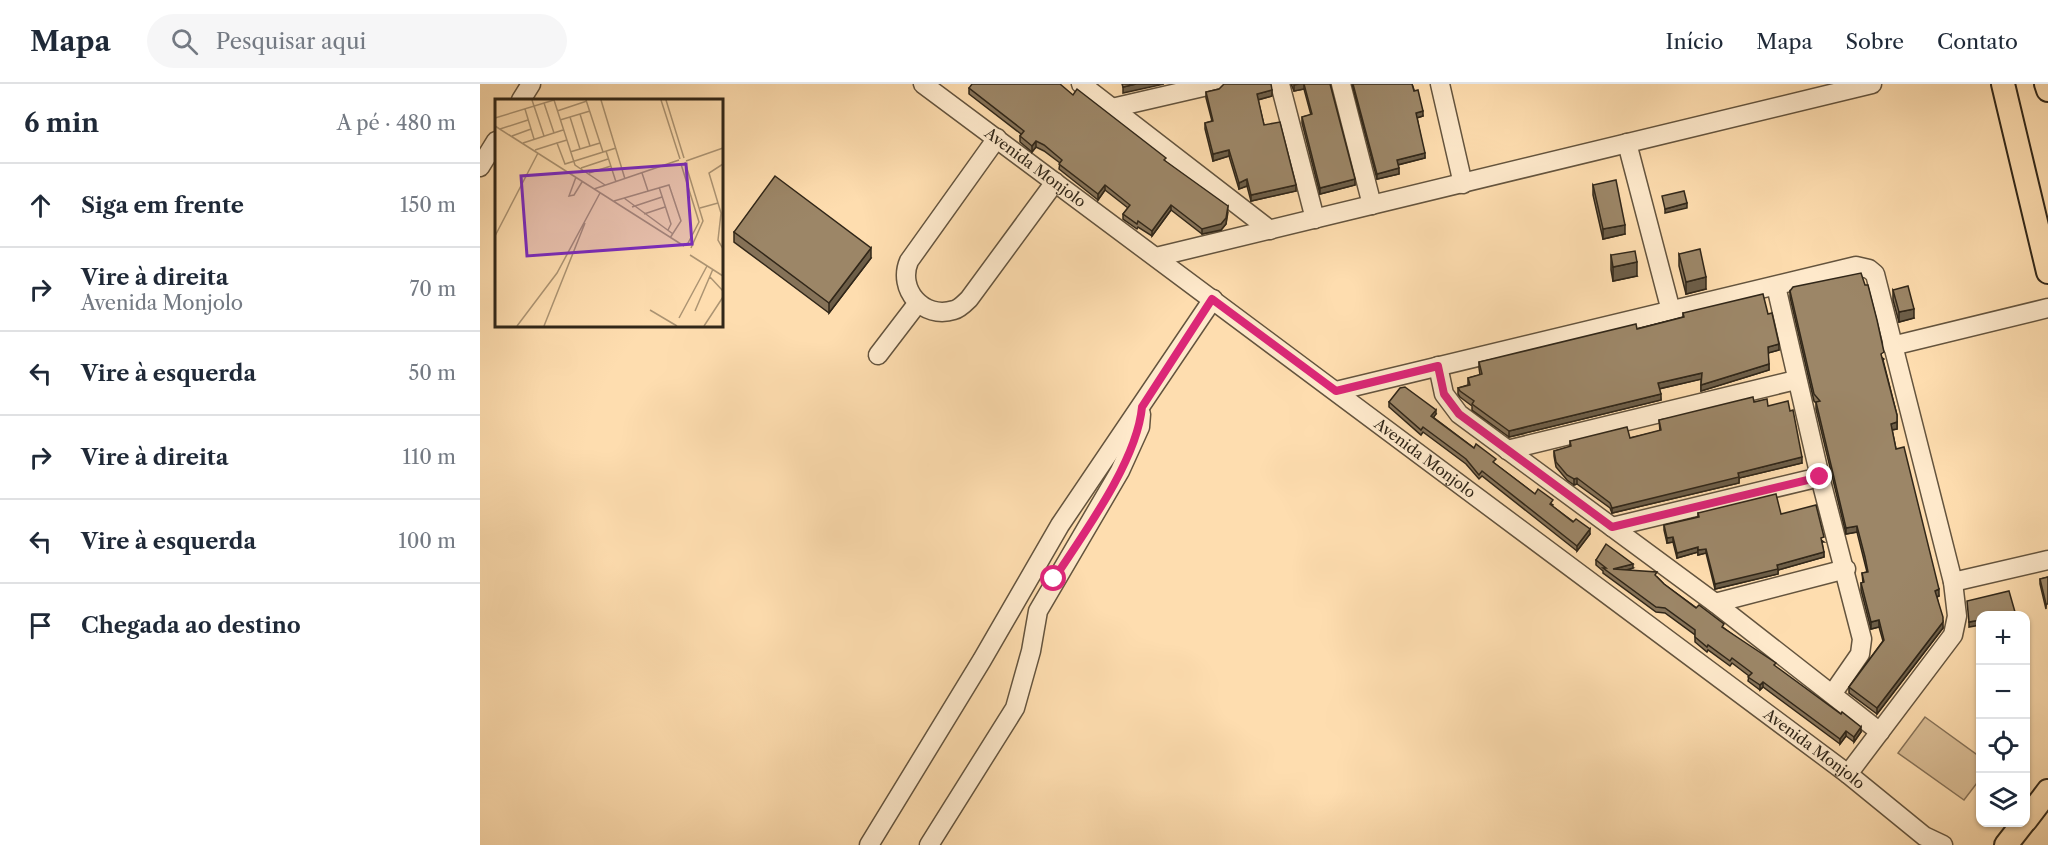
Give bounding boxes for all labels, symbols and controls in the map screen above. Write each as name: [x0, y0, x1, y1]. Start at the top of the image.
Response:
search box: [147, 14, 567, 68]
text: Mapa: [30, 24, 111, 58]
icon: search: [168, 25, 201, 58]
text: Pesquisar aqui: [216, 28, 366, 55]
text: Início: [1666, 29, 1723, 54]
text: Mapa: [1756, 29, 1813, 54]
text: Sobre: [1846, 29, 1904, 54]
text: Contato: [1937, 29, 2018, 54]
inset map: [495, 99, 723, 327]
text: 6 min: [24, 107, 99, 139]
text: A pé · 480 m: [337, 111, 456, 135]
street label: Avenida Monjolo: [980, 123, 1090, 211]
icon: ahead: [24, 189, 57, 222]
text: Siga em frente: [81, 192, 244, 219]
text: 150 m: [400, 193, 456, 217]
text: Vire à direita: [81, 264, 228, 291]
icon: right: [24, 273, 57, 306]
text: 70 m: [410, 277, 456, 301]
text: Avenida Monjolo: [81, 291, 243, 315]
icon: left: [24, 357, 57, 390]
text: Vire à esquerda: [81, 360, 256, 387]
text: 50 m: [409, 361, 456, 385]
street label: Avenida Monjolo: [1370, 413, 1480, 502]
icon: right: [24, 441, 57, 474]
text: Vire à direita: [81, 444, 228, 471]
text: 110 m: [403, 445, 456, 469]
route end: [1806, 463, 1832, 489]
icon: left: [24, 525, 57, 558]
text: Vire à esquerda: [81, 528, 256, 555]
text: 100 m: [398, 529, 456, 553]
route start: [1040, 565, 1066, 591]
icon: arrive: [24, 609, 57, 642]
map controls: [1976, 611, 2030, 827]
button: +: [1976, 611, 2030, 665]
text: Chegada ao destino: [81, 612, 301, 639]
button: −: [1976, 665, 2030, 719]
street label: Avenida Monjolo: [1759, 704, 1869, 793]
button: locate: [1976, 719, 2030, 773]
button: layers: [1976, 773, 2030, 827]

